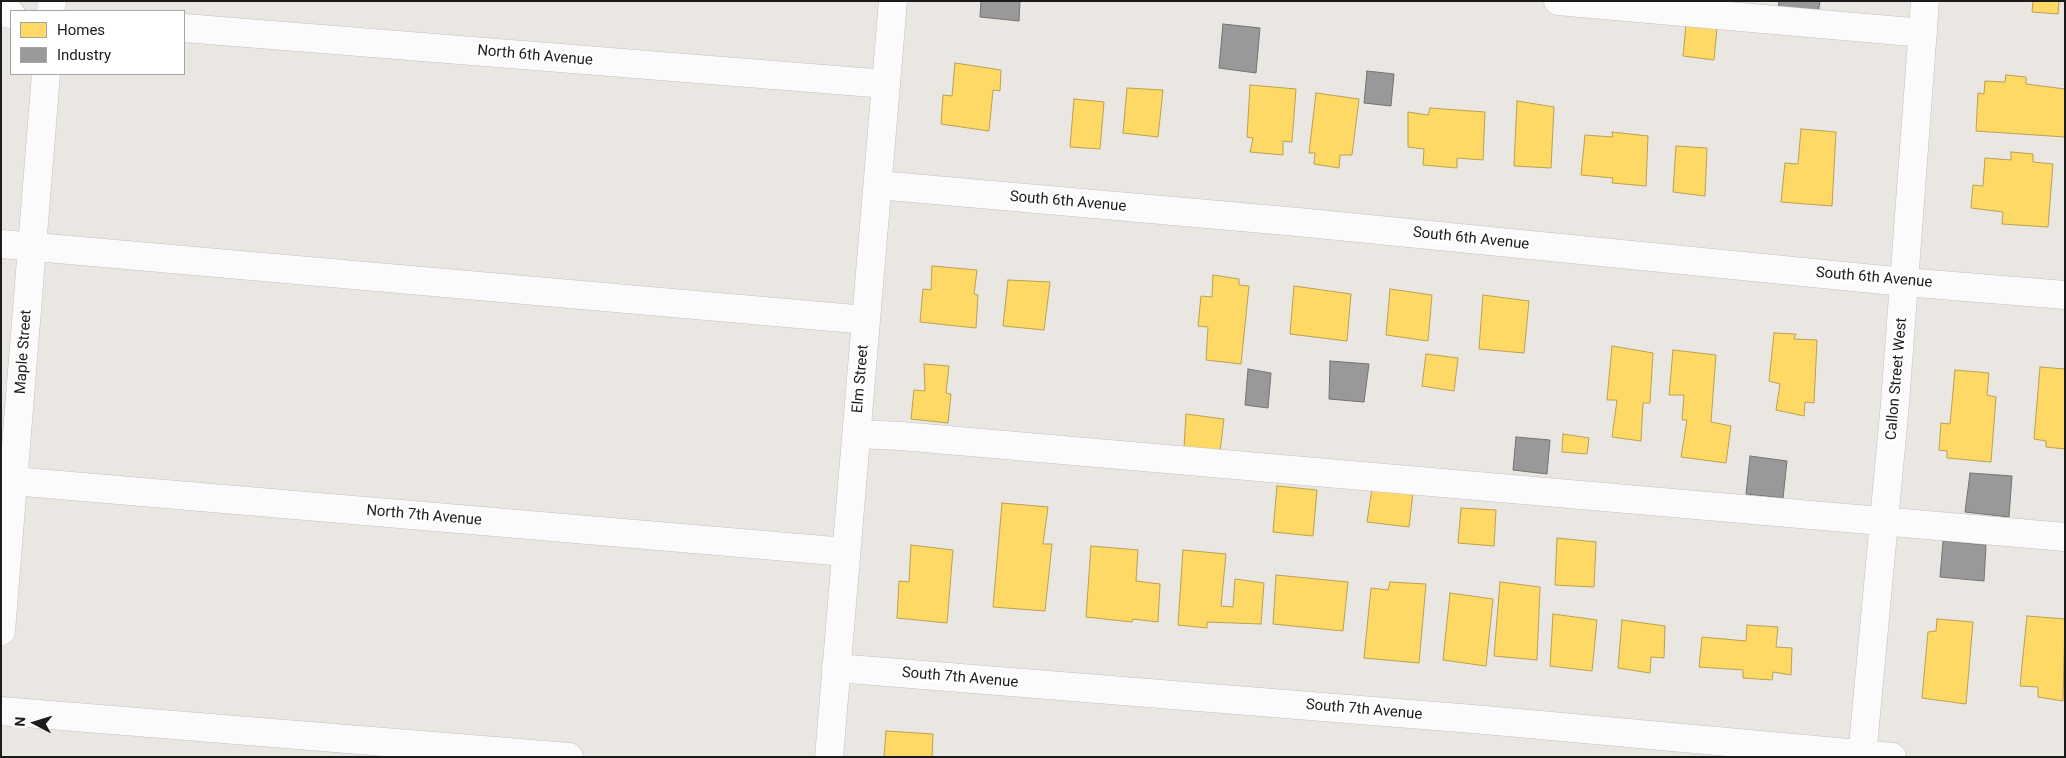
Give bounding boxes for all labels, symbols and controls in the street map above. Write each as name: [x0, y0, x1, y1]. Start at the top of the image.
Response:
legend: [10, 10, 185, 75]
text: Homes: [57, 21, 105, 39]
street label: North 6th Avenue: [476, 42, 594, 70]
text: Industry: [57, 46, 111, 64]
street label: South 6th Avenue: [1009, 188, 1127, 216]
street label: South 6th Avenue: [1412, 224, 1530, 254]
street label: South 6th Avenue: [1815, 264, 1933, 292]
street label: Maple Street: [12, 309, 36, 395]
street label: Callon Street West: [1883, 317, 1911, 441]
street label: Elm Street: [849, 344, 873, 414]
street label: North 7th Avenue: [365, 502, 483, 530]
street label: South 7th Avenue: [901, 664, 1019, 692]
street label: South 7th Avenue: [1305, 696, 1423, 724]
north arrow: [10, 698, 60, 748]
text: N: [12, 716, 28, 727]

